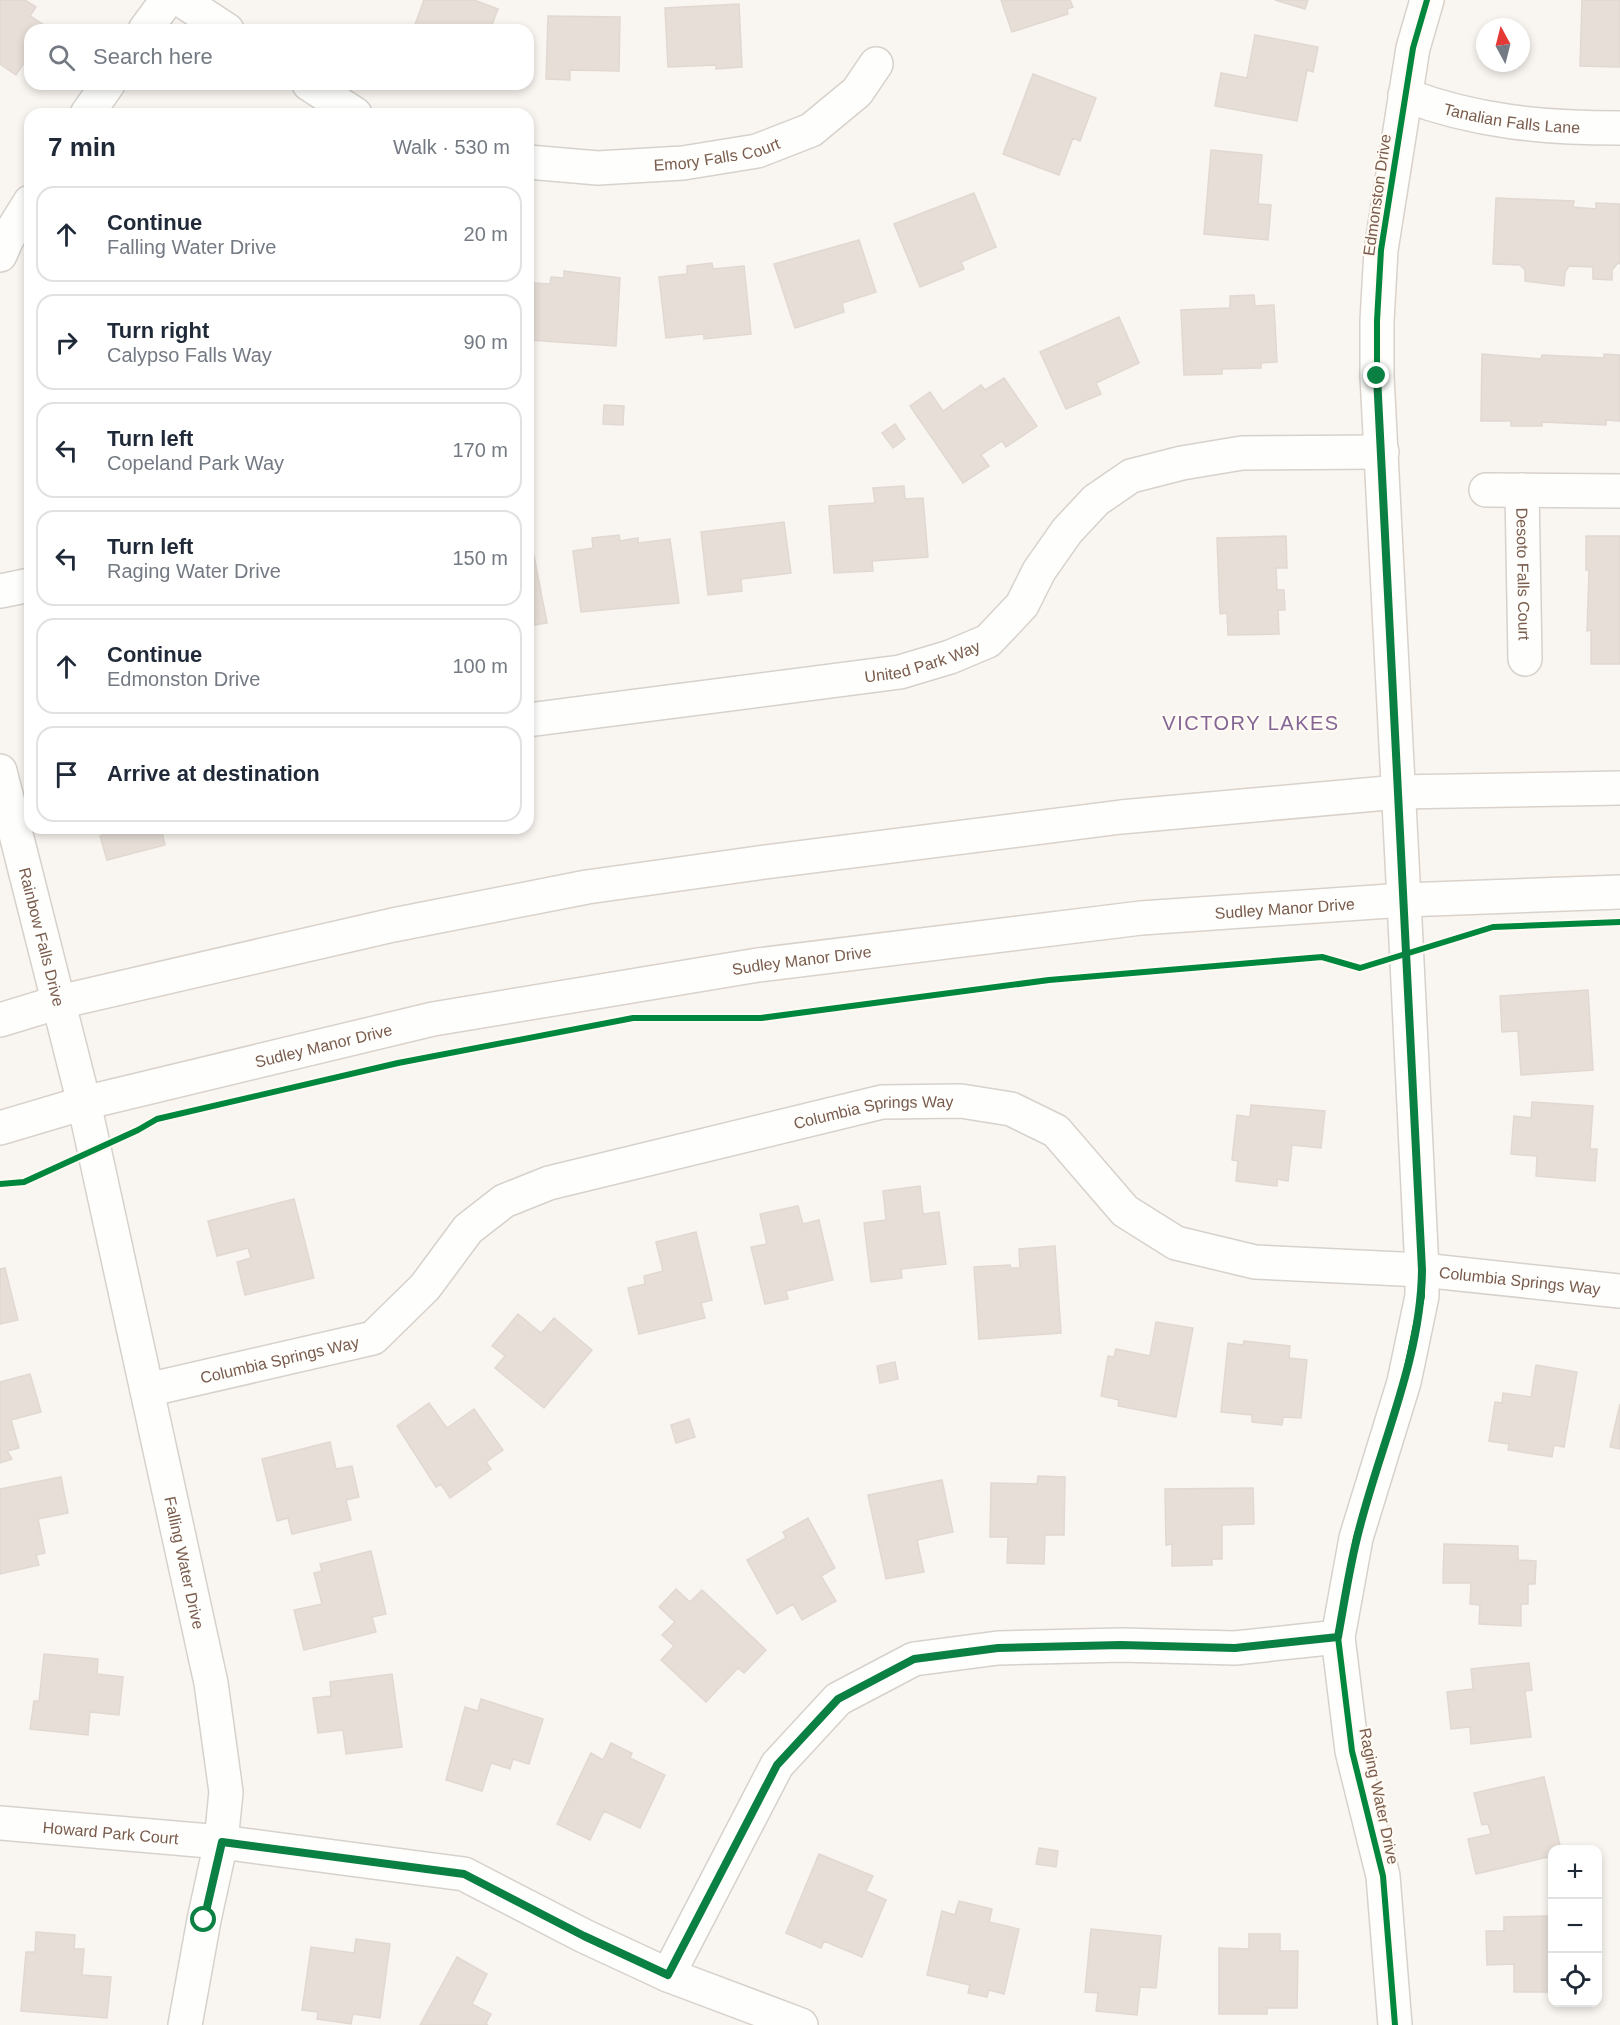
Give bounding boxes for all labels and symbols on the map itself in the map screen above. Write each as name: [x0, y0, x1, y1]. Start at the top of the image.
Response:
north arrow: [1476, 18, 1530, 72]
street label: Tanalian Falls Lane: [1442, 100, 1581, 136]
street label: Edmonston Drive: [1360, 133, 1394, 257]
street label: Emory Falls Court: [653, 134, 783, 173]
route end: [1363, 362, 1389, 388]
street label: Desoto Falls Court: [1514, 508, 1533, 641]
street label: United Park Way: [863, 637, 982, 685]
district label: VICTORY LAKES: [1162, 712, 1340, 734]
street label: Rainbow Falls Drive: [16, 866, 68, 1008]
street label: Sudley Manor Drive: [1214, 895, 1356, 921]
street label: Sudley Manor Drive: [731, 943, 873, 978]
street label: Sudley Manor Drive: [253, 1021, 394, 1070]
street label: Columbia Springs Way: [792, 1093, 954, 1132]
street label: Columbia Springs Way: [1438, 1263, 1601, 1297]
street label: Columbia Springs Way: [199, 1333, 361, 1386]
street label: Falling Water Drive: [162, 1495, 207, 1631]
street label: Raging Water Drive: [1356, 1726, 1402, 1866]
street label: Howard Park Court: [42, 1818, 180, 1847]
route start: [190, 1906, 216, 1932]

